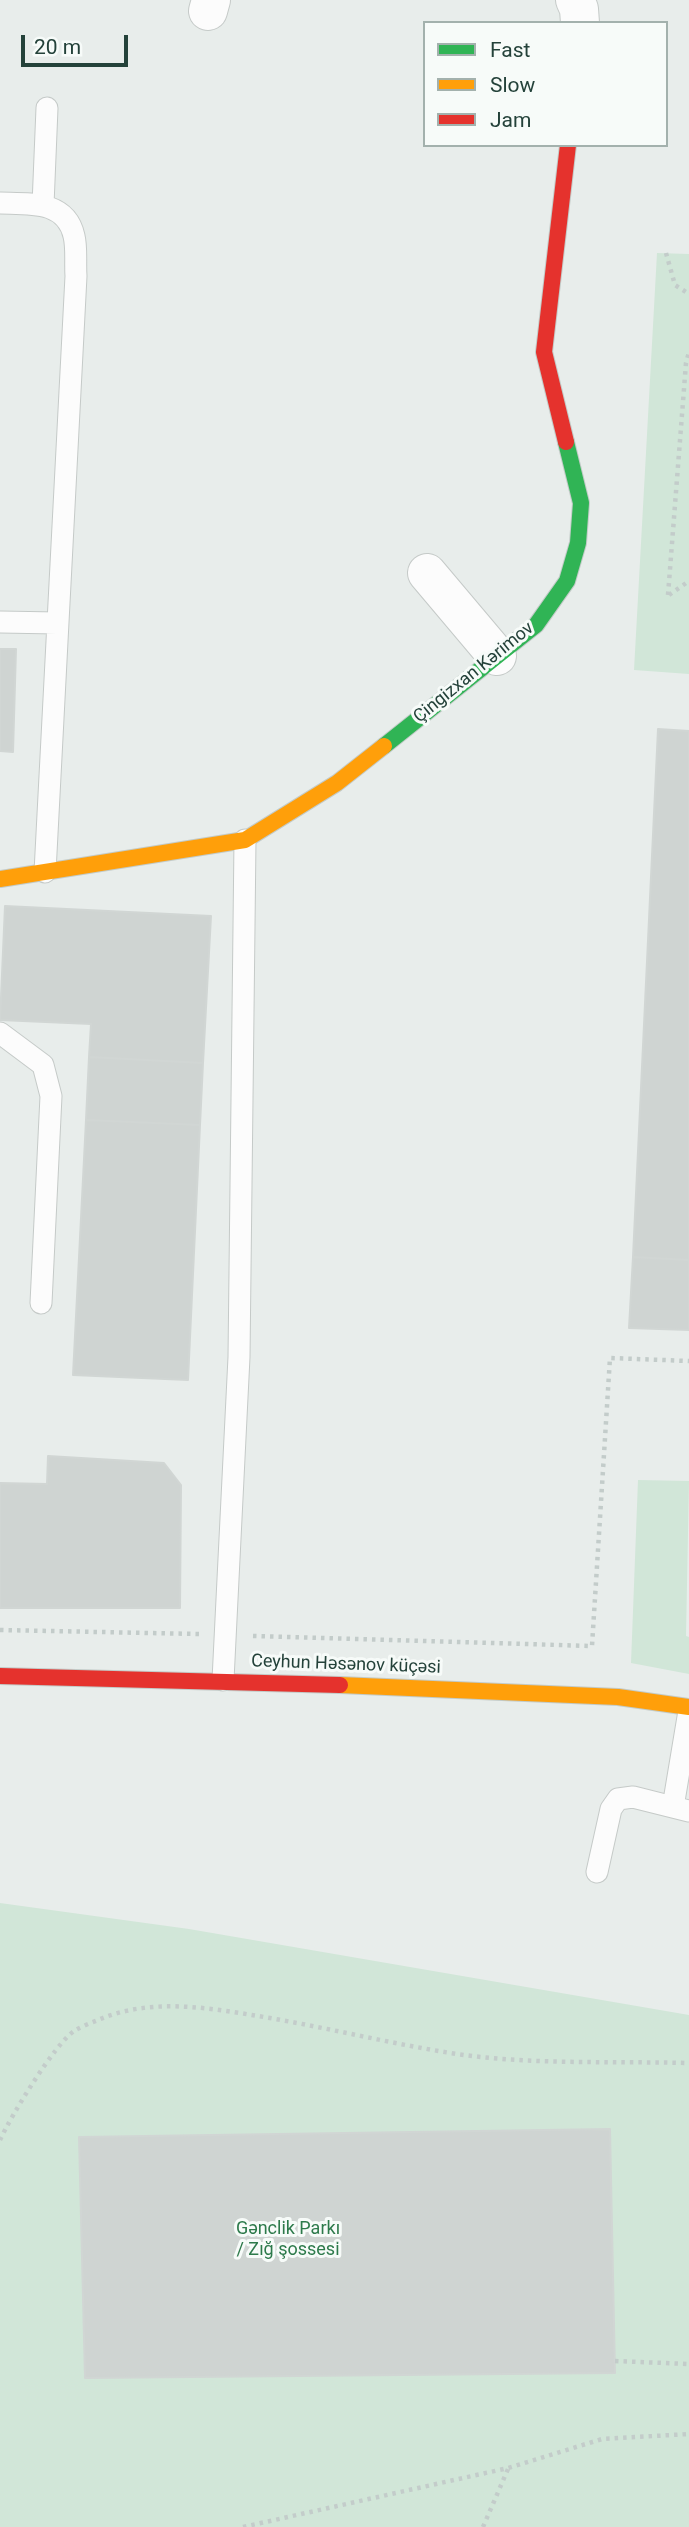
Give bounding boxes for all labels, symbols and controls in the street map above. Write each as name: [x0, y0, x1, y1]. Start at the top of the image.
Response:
scale bar: [24, 21, 131, 65]
legend: [423, 21, 668, 147]
text: 20 m: [34, 35, 81, 59]
text: Fast: [490, 38, 530, 62]
text: Slow: [490, 73, 535, 97]
text: Jam: [490, 108, 531, 132]
street label: Çingizxan Kərimov: [410, 618, 538, 728]
street label: Ceyhun Həsənov küçəsi: [251, 1651, 441, 1679]
park label: Gənclik Parkı / Zığ şossesi: [236, 2218, 340, 2260]

